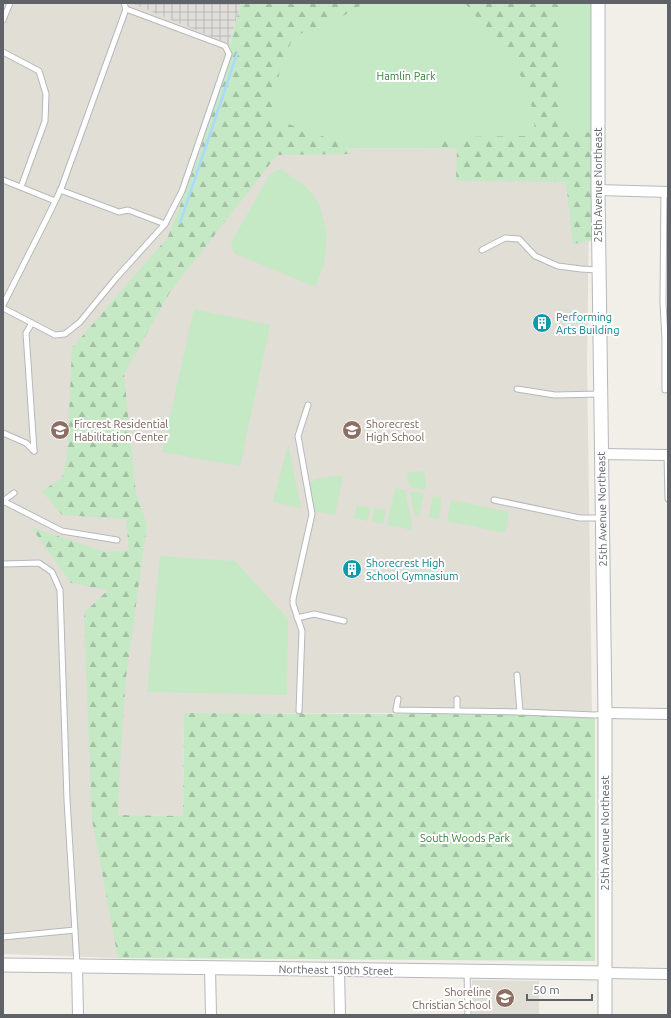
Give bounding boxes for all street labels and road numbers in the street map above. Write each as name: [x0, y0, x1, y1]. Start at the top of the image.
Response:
street label: 25th Avenue Northeast: [592, 127, 604, 243]
street label: 25th Avenue Northeast: [595, 451, 609, 567]
street label: 25th Avenue Northeast: [599, 775, 611, 891]
street label: Northeast 150th Street: [278, 963, 394, 977]

